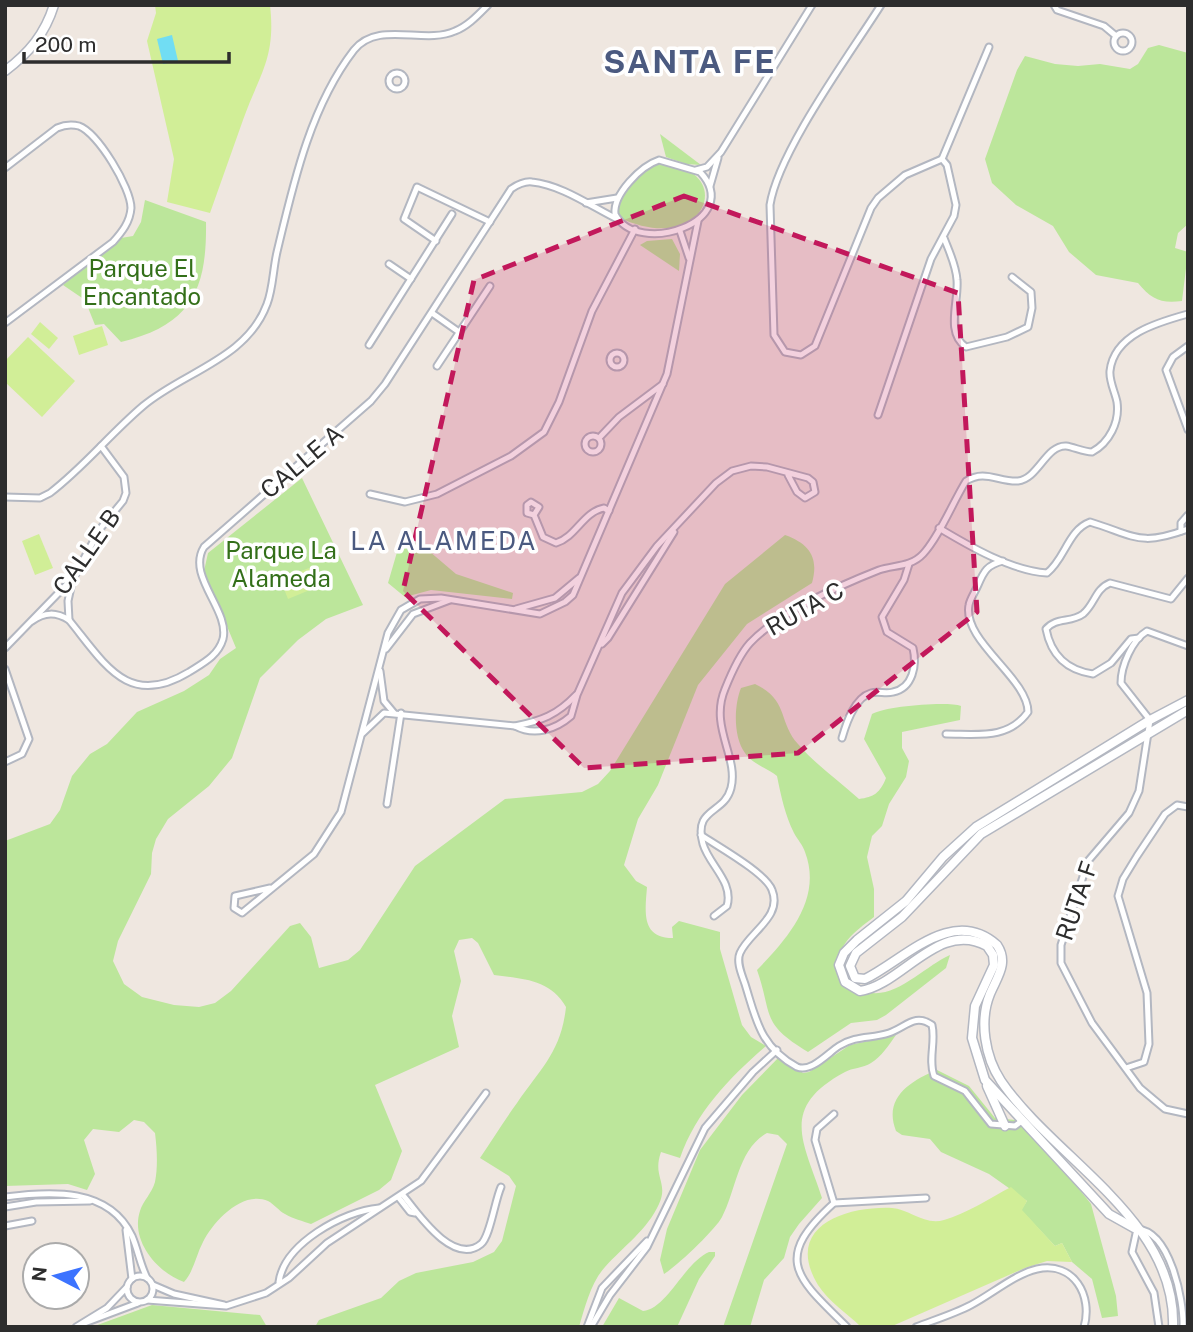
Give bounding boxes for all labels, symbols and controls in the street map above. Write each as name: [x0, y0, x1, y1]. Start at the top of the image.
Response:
scale bar: [24, 21, 229, 65]
text: 200 m: [35, 32, 96, 57]
district label: SANTA FE: [603, 43, 777, 80]
park label: Parque El Encantado: [83, 254, 201, 310]
street label: CALLE A: [255, 419, 348, 504]
street label: CALLE B: [47, 503, 126, 600]
district label: LA ALAMEDA: [350, 525, 538, 556]
park label: Parque La Alameda: [225, 536, 337, 592]
street label: RUTA C: [761, 575, 848, 641]
street label: RUTA F: [1049, 857, 1103, 944]
north arrow: [21, 1241, 91, 1311]
text: N: [27, 1266, 51, 1283]

